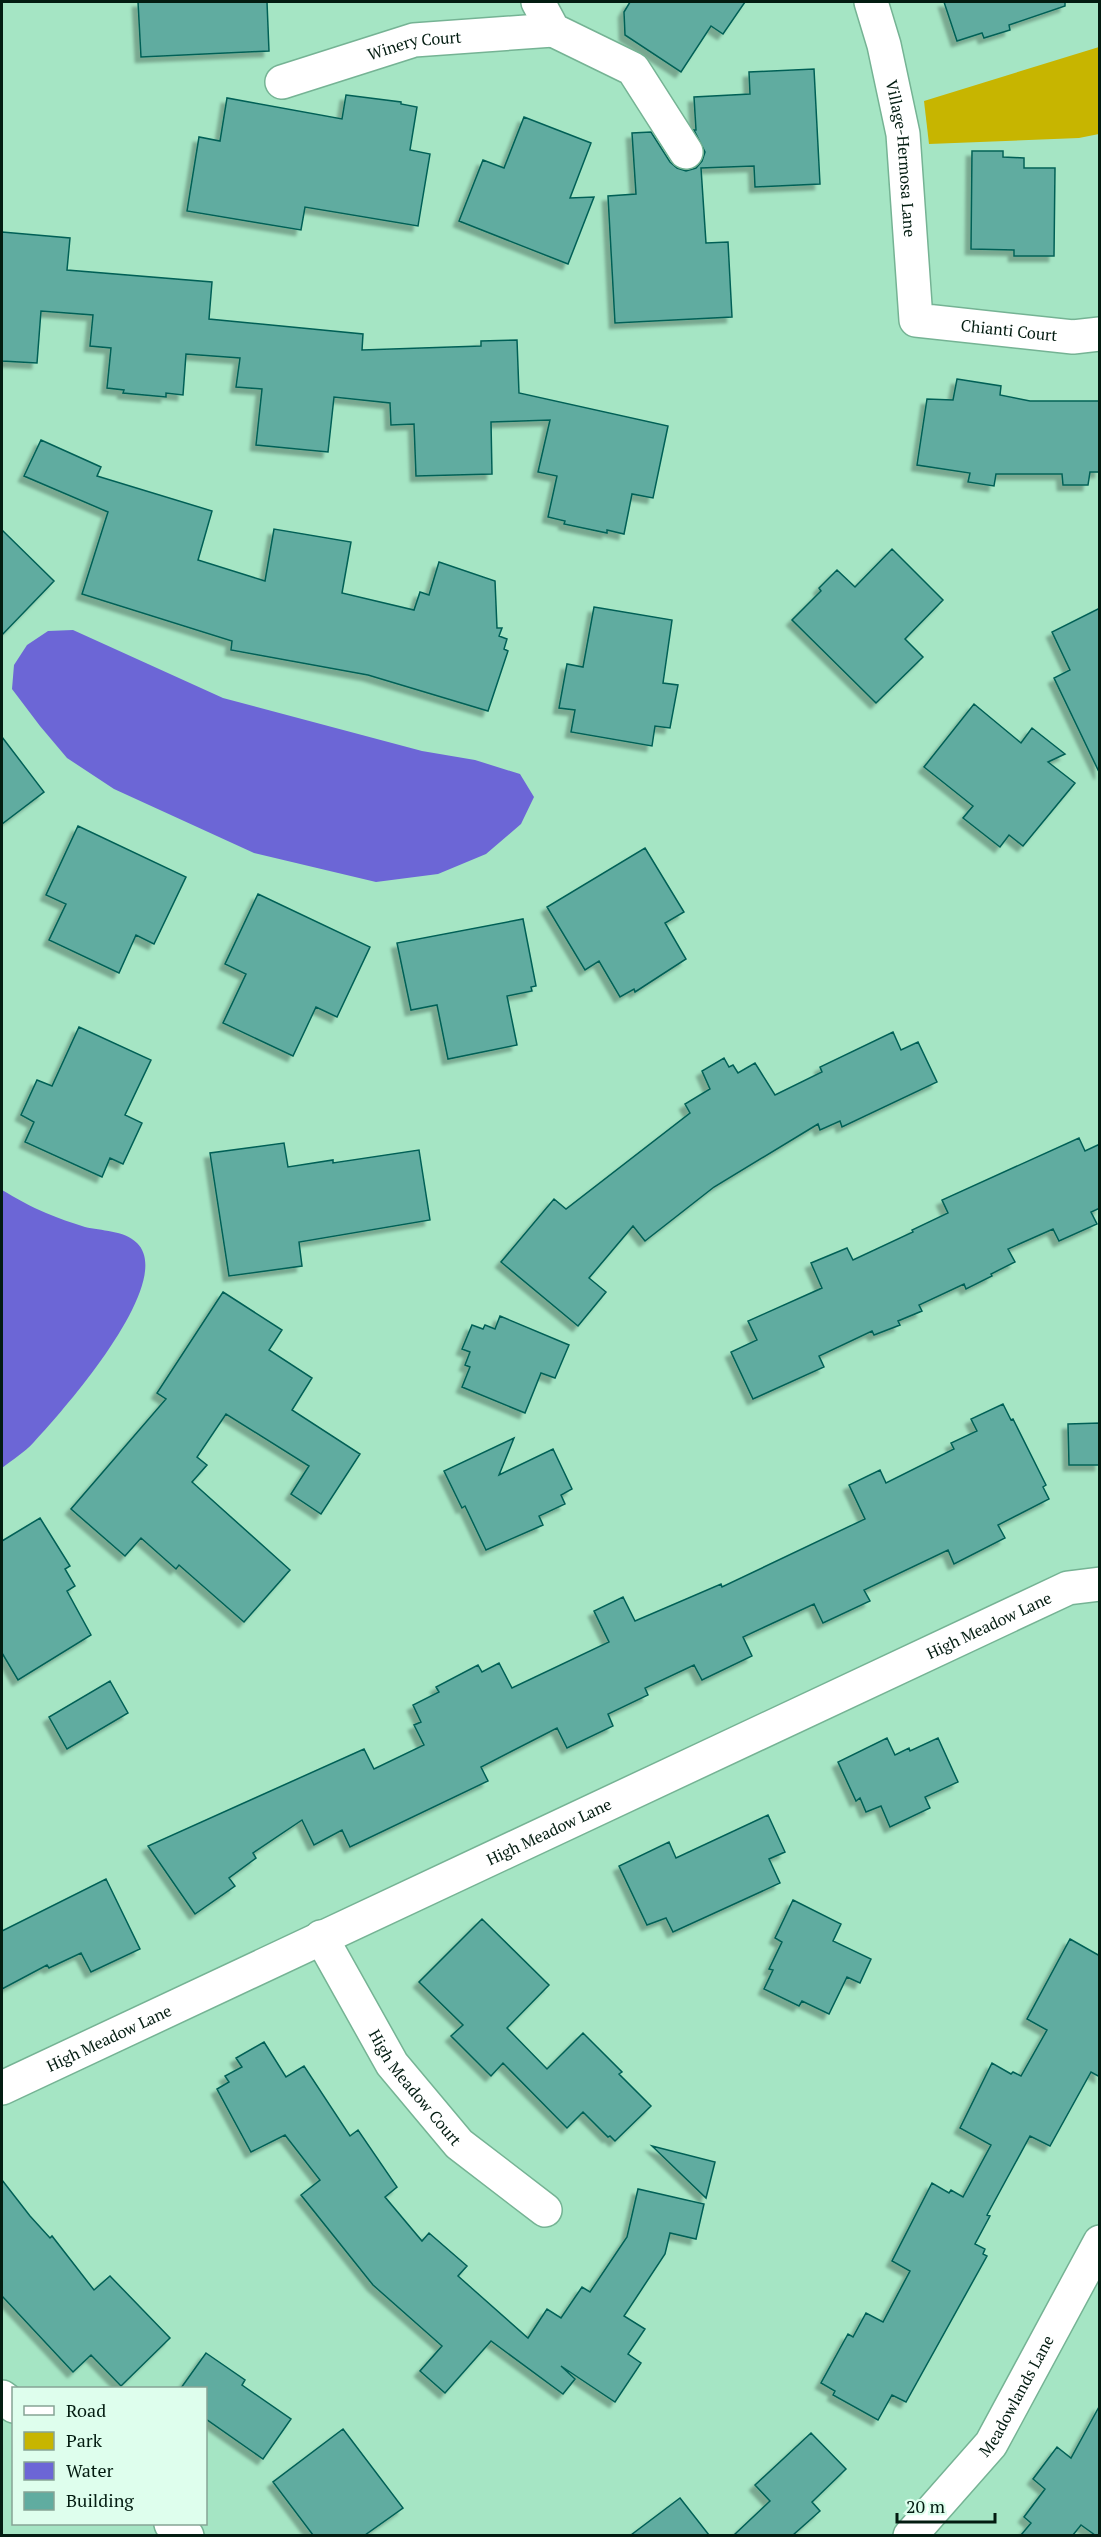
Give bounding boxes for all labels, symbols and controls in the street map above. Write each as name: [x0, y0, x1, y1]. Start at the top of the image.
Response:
street label: Winery Court: [365, 26, 462, 65]
street label: Village-Hermosa Lane: [881, 78, 921, 238]
street label: Chianti Court: [960, 314, 1058, 346]
street label: High Meadow Lane: [923, 1586, 1055, 1664]
street label: High Meadow Lane: [483, 1793, 615, 1870]
street label: High Meadow Lane: [43, 1999, 175, 2077]
street label: High Meadow Court: [364, 2025, 467, 2150]
street label: Meadowlands Lane: [974, 2331, 1059, 2461]
legend: [12, 2387, 207, 2525]
text: Road: [66, 2398, 106, 2422]
text: Park: [66, 2428, 103, 2452]
text: Water: [66, 2458, 113, 2482]
scale bar: [897, 2486, 994, 2524]
text: Building: [66, 2488, 134, 2512]
text: 20 m: [906, 2494, 946, 2518]

